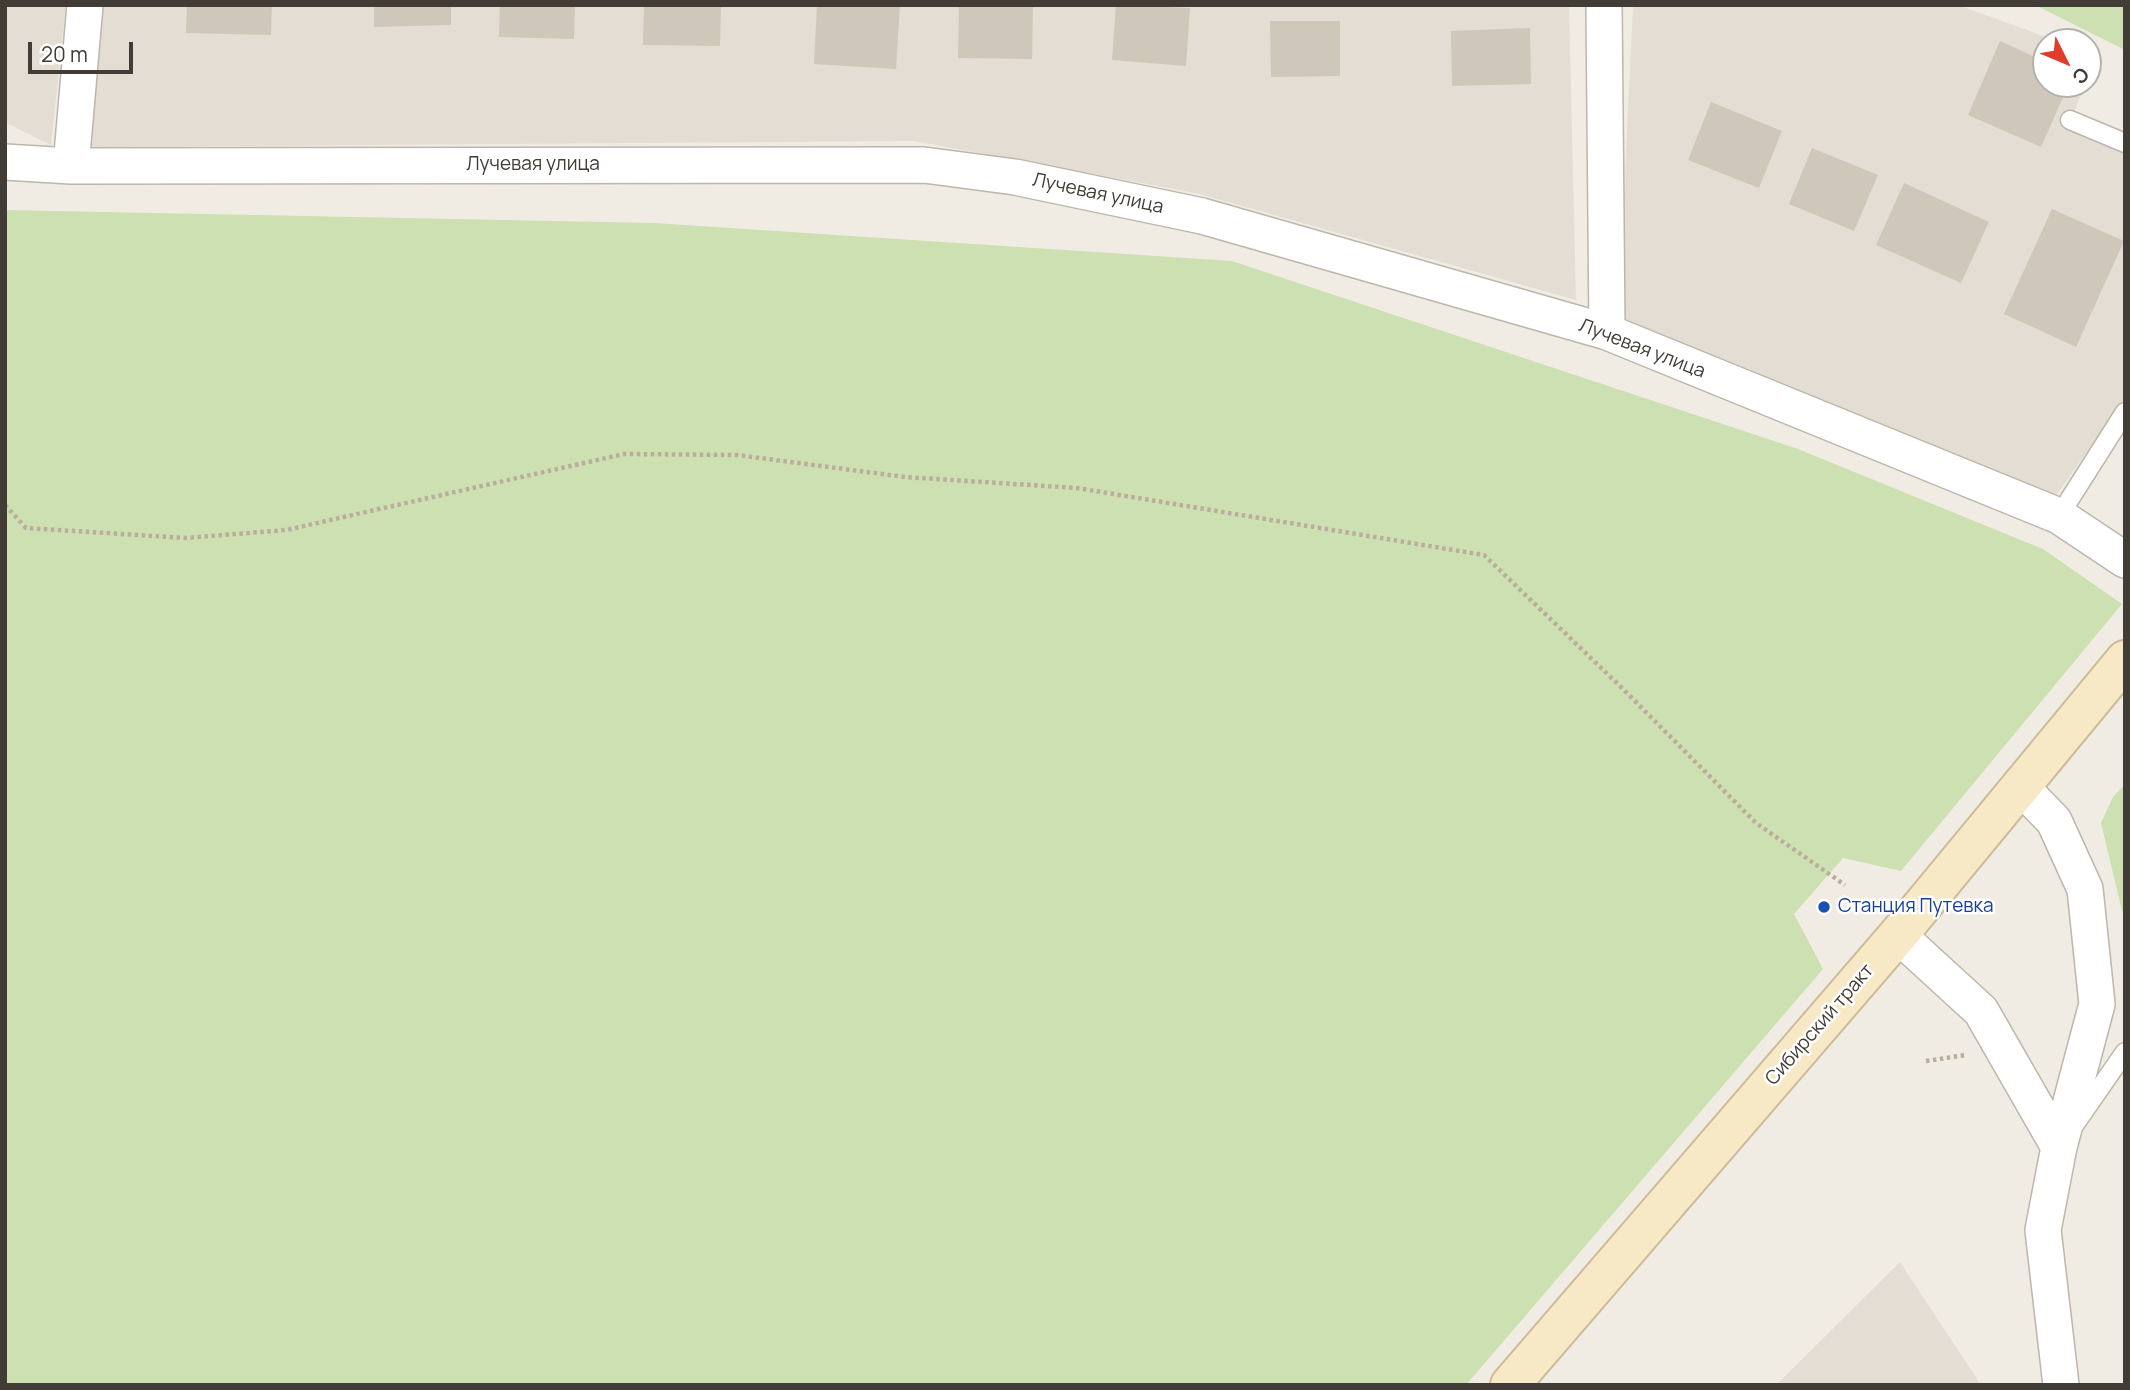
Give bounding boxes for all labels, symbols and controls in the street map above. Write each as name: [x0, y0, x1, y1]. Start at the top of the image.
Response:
scale bar: [32, 28, 136, 72]
north arrow: [2032, 28, 2102, 98]
text: 20 m: [41, 40, 88, 68]
text: С: [2067, 62, 2095, 90]
street label: Лучевая улица: [466, 154, 600, 176]
street label: Лучевая улица: [1030, 169, 1166, 219]
street label: Лучевая улица: [1576, 314, 1708, 384]
place label: Станция Путевка: [1838, 896, 1994, 918]
marker: Станция Путевка: [1816, 899, 1832, 915]
street label: Сибирский тракт: [1761, 960, 1879, 1090]

